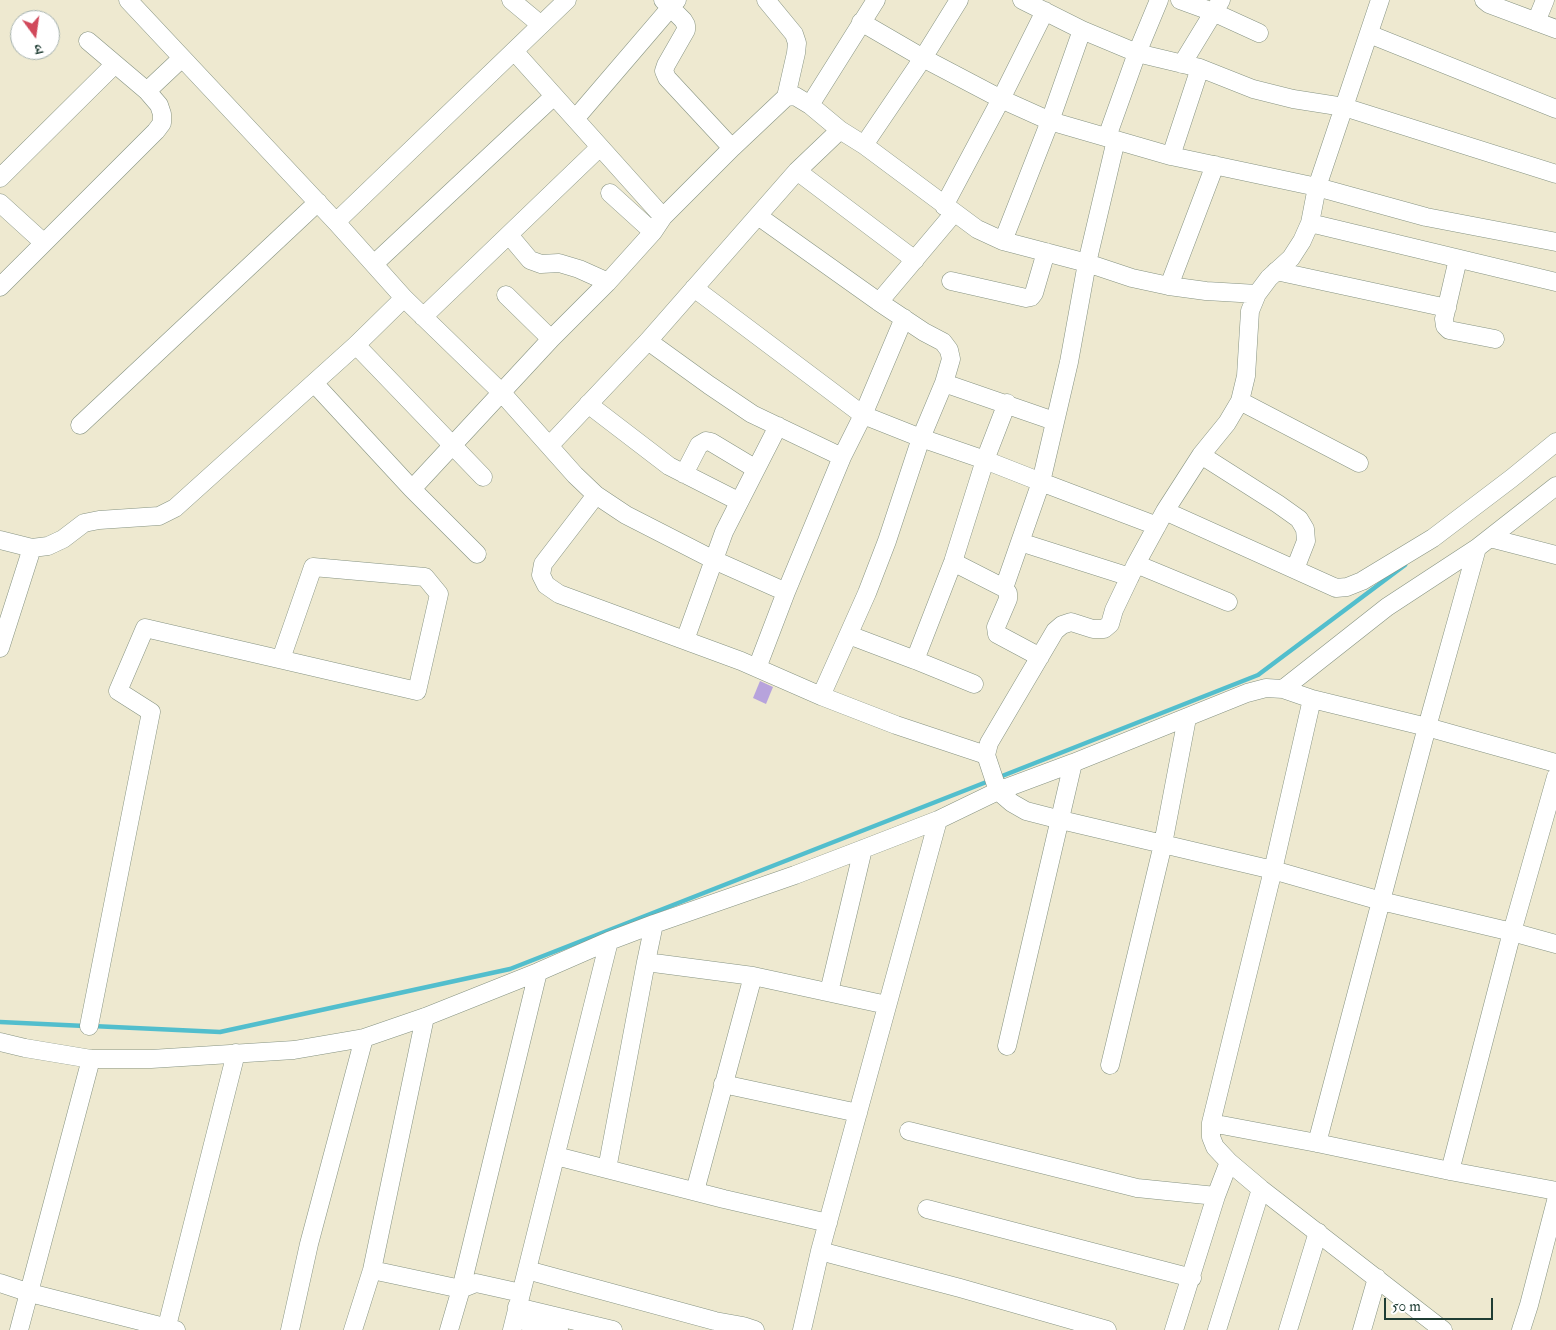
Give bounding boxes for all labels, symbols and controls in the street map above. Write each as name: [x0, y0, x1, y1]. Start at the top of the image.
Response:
north arrow: [10, 10, 60, 60]
text: उ: [33, 40, 44, 58]
scale bar: [1386, 1288, 1495, 1320]
text: 50 m: [1392, 1297, 1421, 1316]

